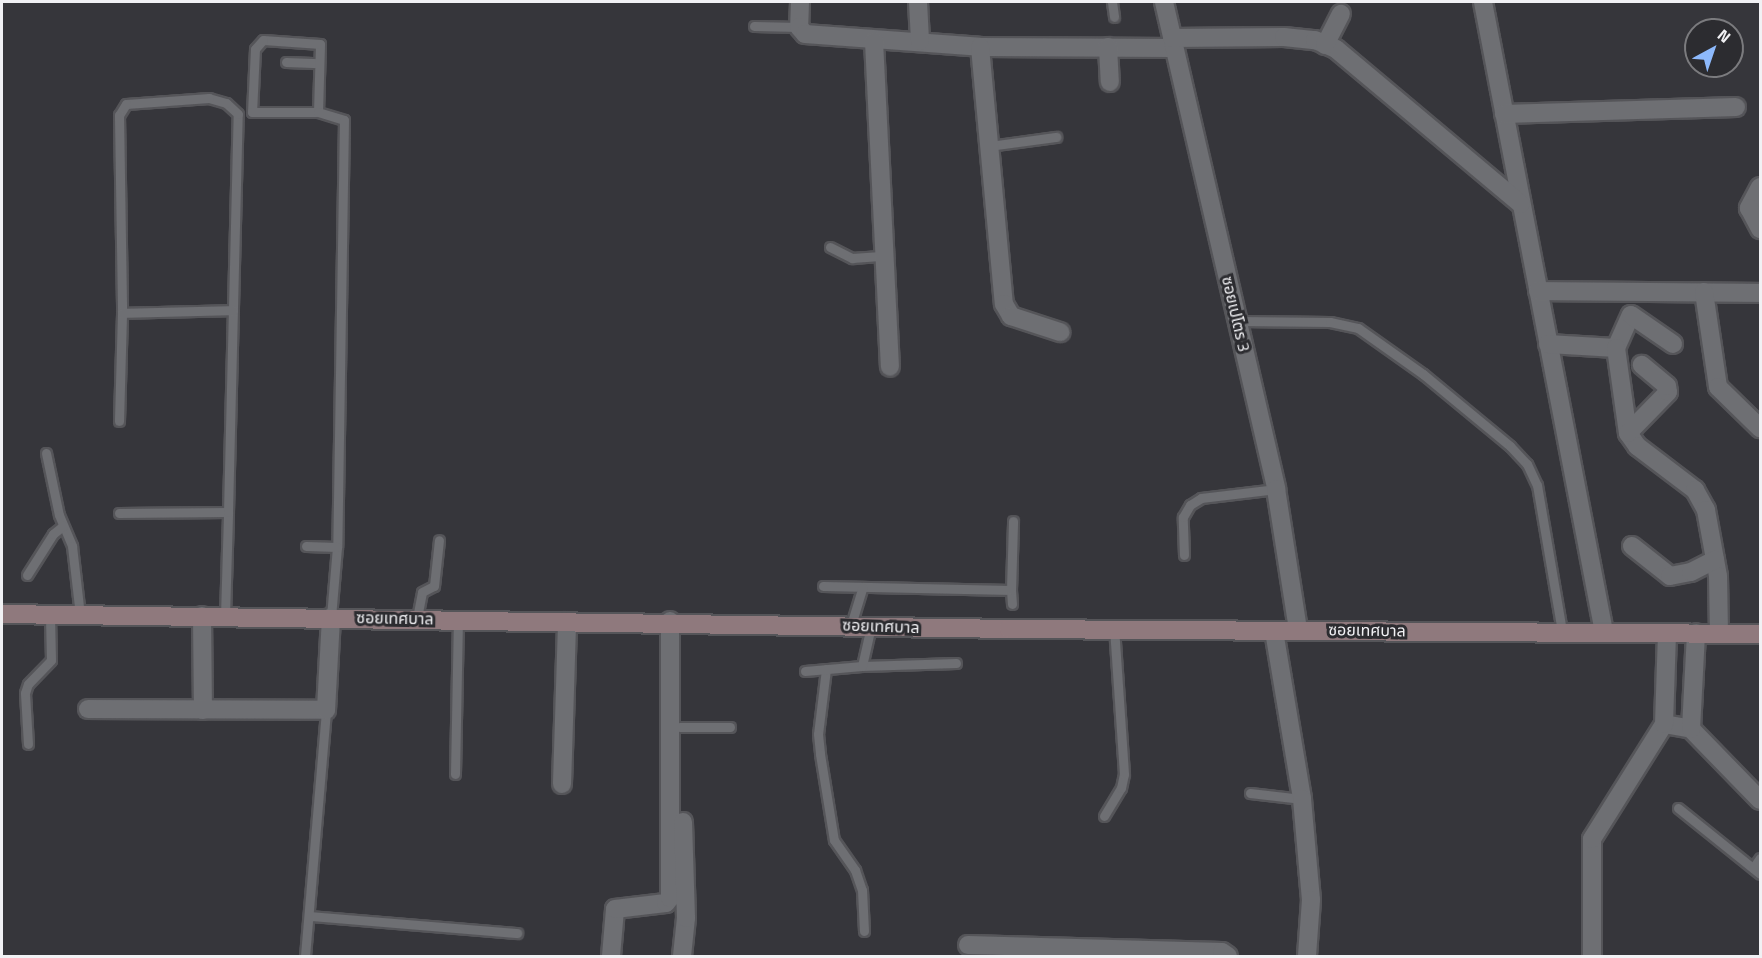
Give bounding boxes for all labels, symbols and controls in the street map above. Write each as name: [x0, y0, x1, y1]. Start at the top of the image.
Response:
north arrow: [1684, 18, 1744, 78]
text: N: [1712, 23, 1736, 49]
street label: ซอยเปโตร 3: [1218, 274, 1254, 354]
street label: ซอยเทศบาล: [356, 608, 434, 628]
street label: ซอยเทศบาล: [842, 615, 920, 637]
street label: ซอยเทศบาล: [1328, 620, 1406, 640]

